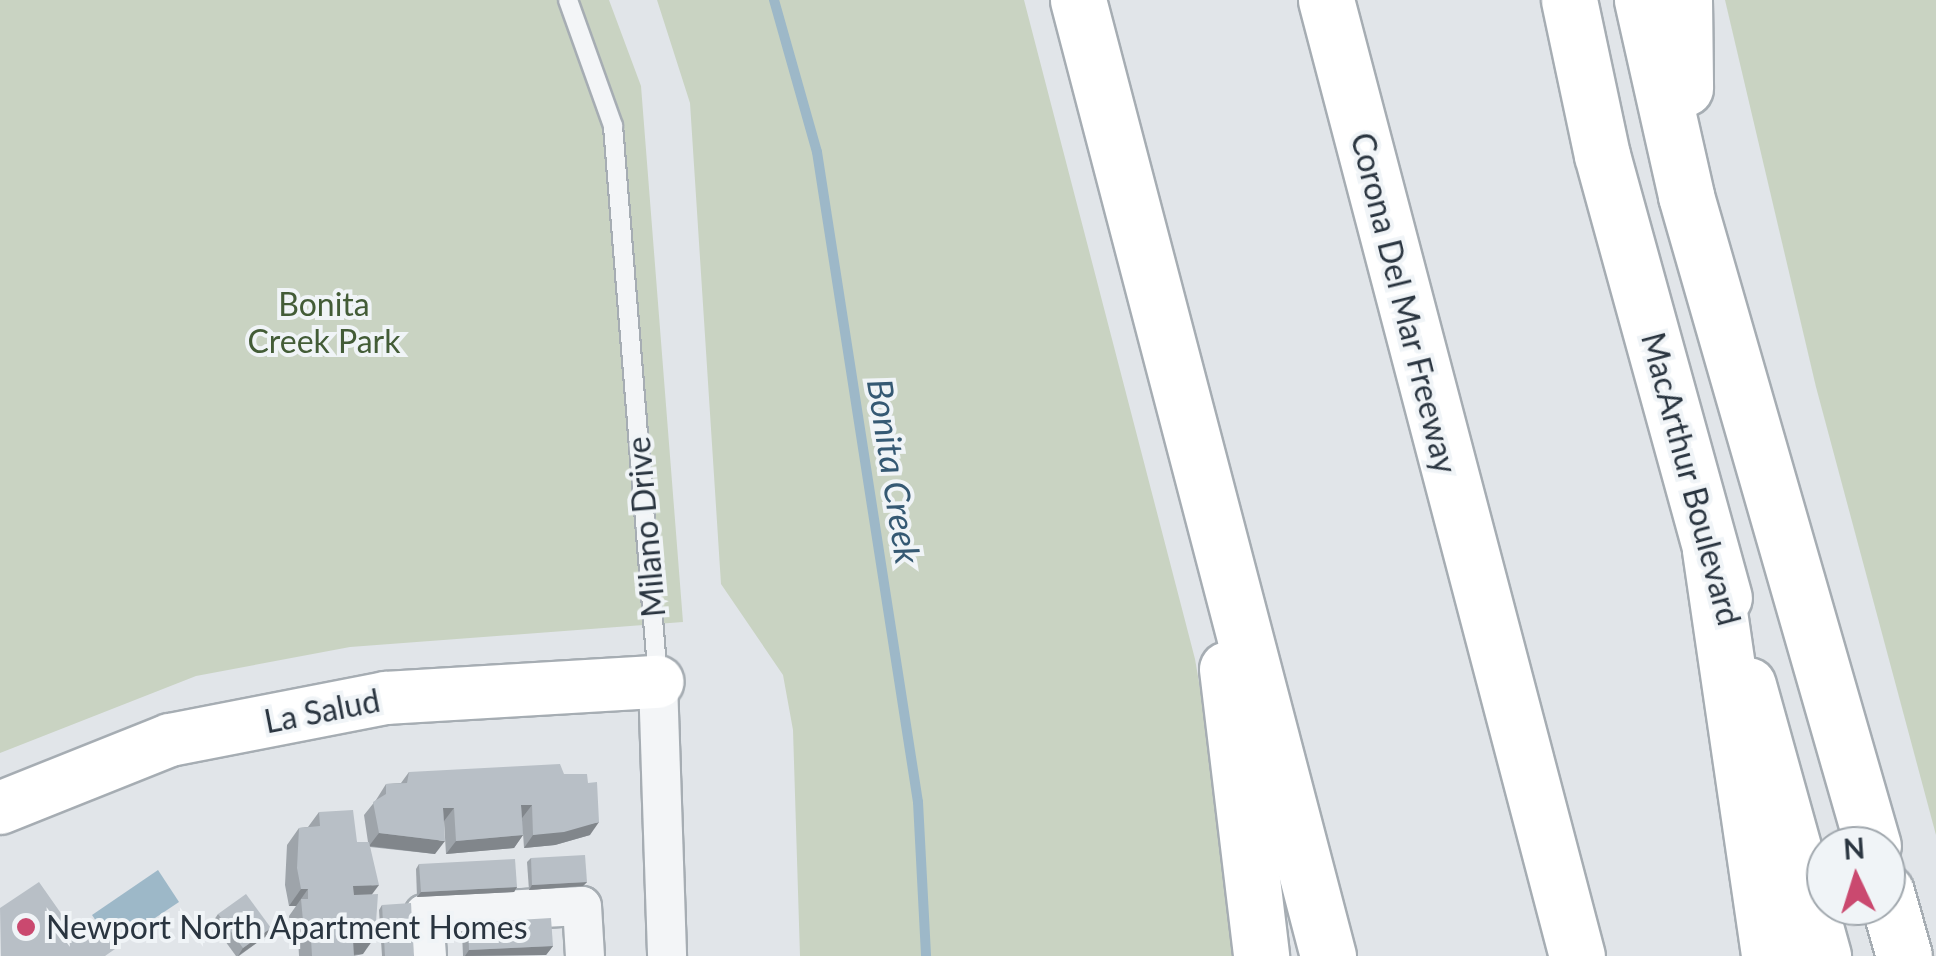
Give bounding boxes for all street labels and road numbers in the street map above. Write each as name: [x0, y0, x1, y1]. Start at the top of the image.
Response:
street label: Corona Del Mar Freeway: [1343, 128, 1465, 478]
street label: MacArthur Boulevard: [1633, 328, 1749, 630]
street label: Milano Drive: [619, 435, 673, 619]
street label: La Salud: [261, 681, 383, 741]

